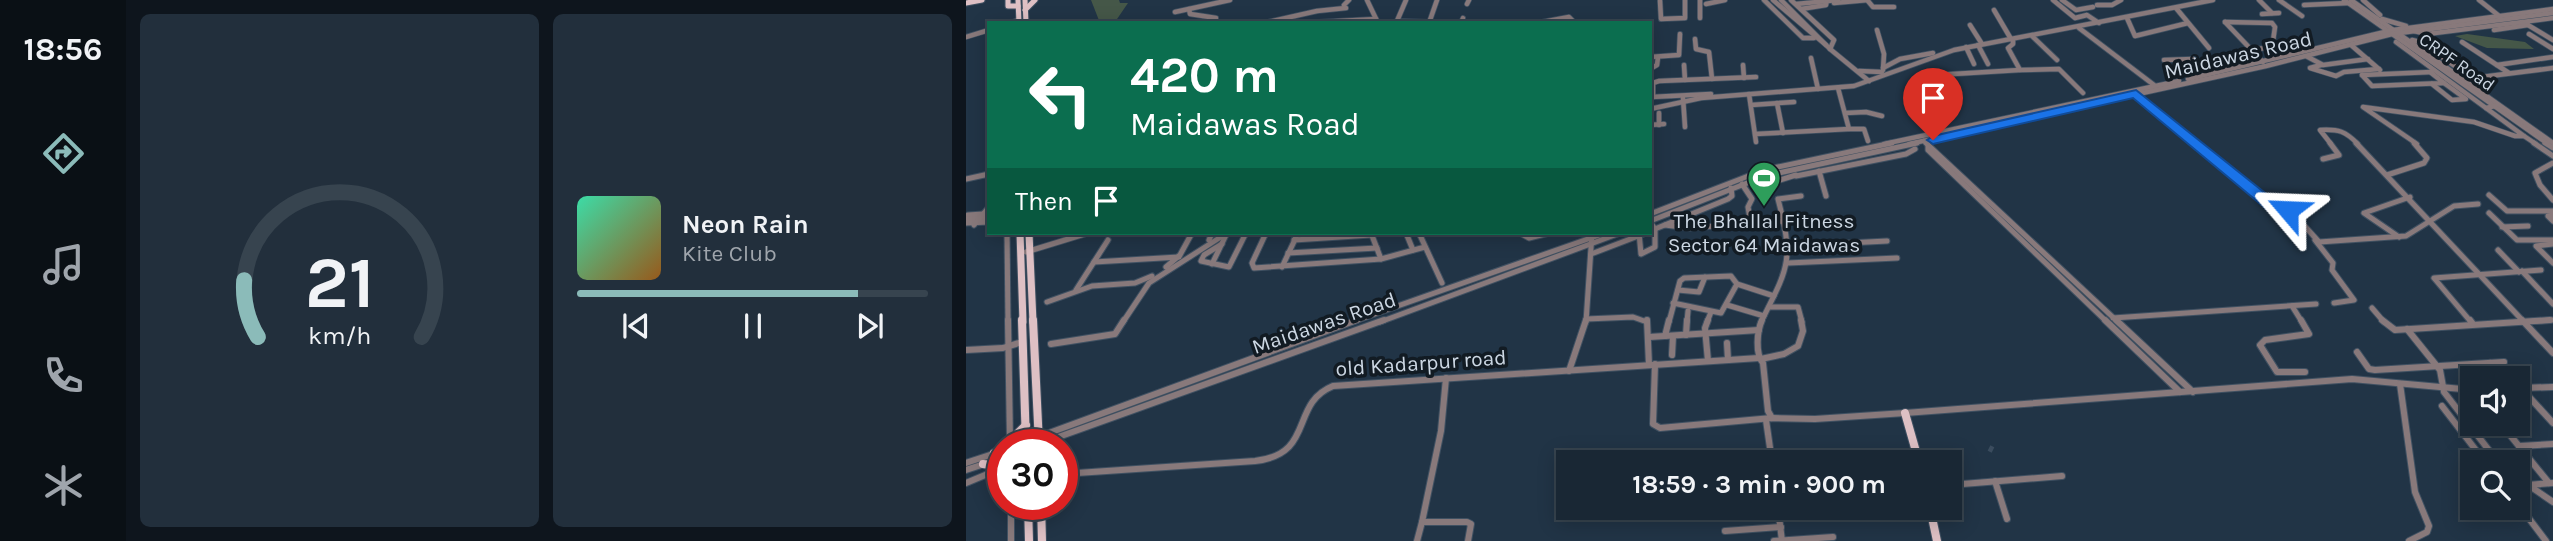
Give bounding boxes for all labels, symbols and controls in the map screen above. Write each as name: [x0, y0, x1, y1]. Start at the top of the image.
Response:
street label: Maidawas Road: [2162, 26, 2314, 84]
street label: CRPF Road: [2415, 28, 2499, 96]
text: 18:56: [24, 31, 102, 68]
text: 420 m: [1130, 47, 1279, 104]
icon: left: [1015, 49, 1106, 140]
pin: [1903, 68, 1963, 140]
icon: arrive: [1914, 79, 1952, 117]
text: Maidawas Road: [1130, 106, 1360, 143]
icon: directions: [39, 129, 88, 178]
sports icon: The Bhallal Fitness Sector 64 Maidawas: [1745, 159, 1783, 208]
position arrow: [2251, 173, 2325, 247]
icon: arrive: [1087, 182, 1125, 220]
text: Then: [1015, 186, 1073, 217]
text: Neon Rain: [682, 209, 809, 240]
place label: The Bhallal Fitness Sector 64 Maidawas: [1668, 209, 1860, 257]
icon: music: [39, 240, 88, 289]
text: 21: [305, 240, 375, 325]
text: Kite Club: [682, 240, 777, 267]
street label: Maidawas Road: [1249, 287, 1399, 359]
icon: previous: [617, 307, 655, 345]
icon: pause: [734, 307, 772, 345]
icon: next: [851, 307, 889, 345]
text: km/h: [308, 320, 371, 349]
street label: old Kadarpur road: [1335, 345, 1507, 381]
icon: phone: [39, 351, 88, 400]
map controls: [2460, 366, 2530, 520]
button: sound: [2460, 366, 2530, 436]
speed limit sign: 30: [987, 429, 1078, 520]
button: search: [2460, 450, 2530, 520]
icon: climate: [39, 461, 88, 510]
text: 18:59 · 3 min · 900 m: [1632, 469, 1886, 500]

